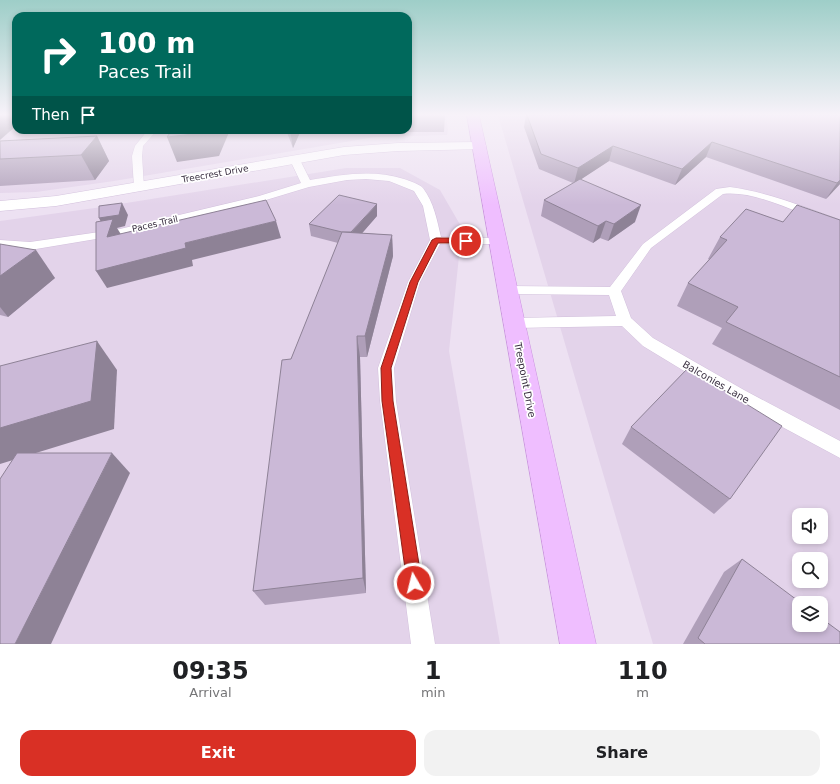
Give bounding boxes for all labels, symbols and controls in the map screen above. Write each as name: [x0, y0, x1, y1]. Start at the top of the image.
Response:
text: 100 m: [98, 27, 195, 60]
icon: right: [32, 28, 84, 80]
text: Paces Trail: [98, 61, 192, 82]
icon: arrive: [77, 104, 99, 126]
text: Then: [32, 106, 69, 124]
street label: Treecrest Drive: [180, 163, 250, 185]
street label: Paces Trail: [131, 214, 179, 234]
pin: [449, 224, 483, 258]
icon: arrive: [455, 230, 477, 252]
street label: Treepoint Drive: [512, 341, 538, 418]
street label: Balconies Lane: [681, 358, 751, 406]
map controls: [792, 508, 828, 632]
button: sound: [792, 508, 828, 544]
button: search: [792, 552, 828, 588]
position arrow: [393, 562, 435, 604]
button: layers: [792, 596, 828, 632]
text: 09:35: [172, 657, 249, 685]
text: 1: [425, 657, 441, 685]
text: 110: [618, 657, 668, 685]
text: Arrival: [189, 685, 232, 700]
text: min: [421, 685, 445, 700]
text: m: [636, 685, 649, 700]
button: Exit: [20, 730, 416, 776]
button: Share: [424, 730, 820, 776]

